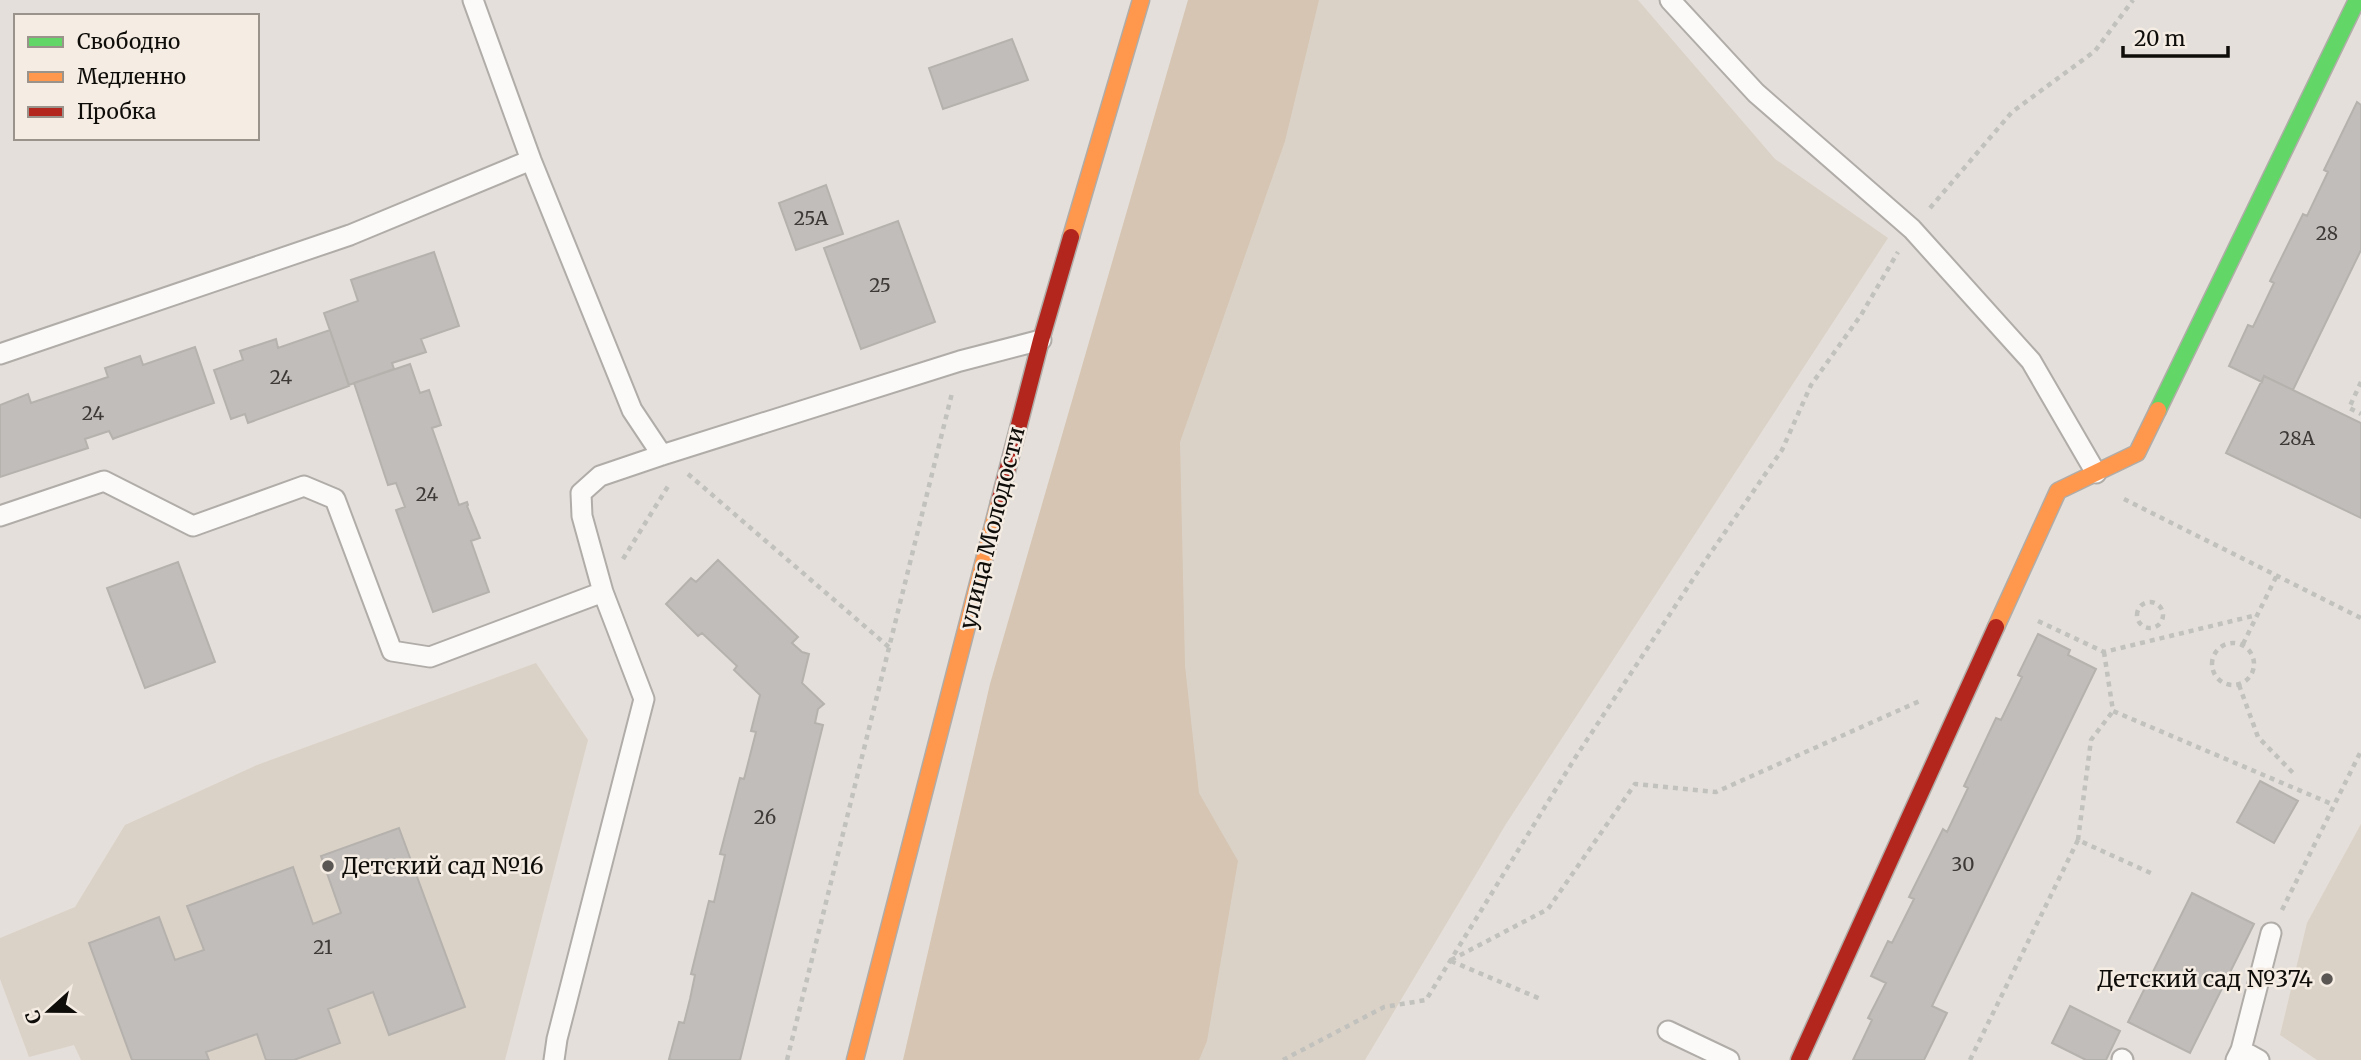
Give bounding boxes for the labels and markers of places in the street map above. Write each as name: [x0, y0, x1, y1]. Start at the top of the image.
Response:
place label: Детский сад №16: [342, 851, 544, 880]
marker: Детский сад №16: [320, 858, 336, 874]
place label: Детский сад №374: [2097, 964, 2313, 993]
marker: Детский сад №374: [2319, 971, 2335, 987]

